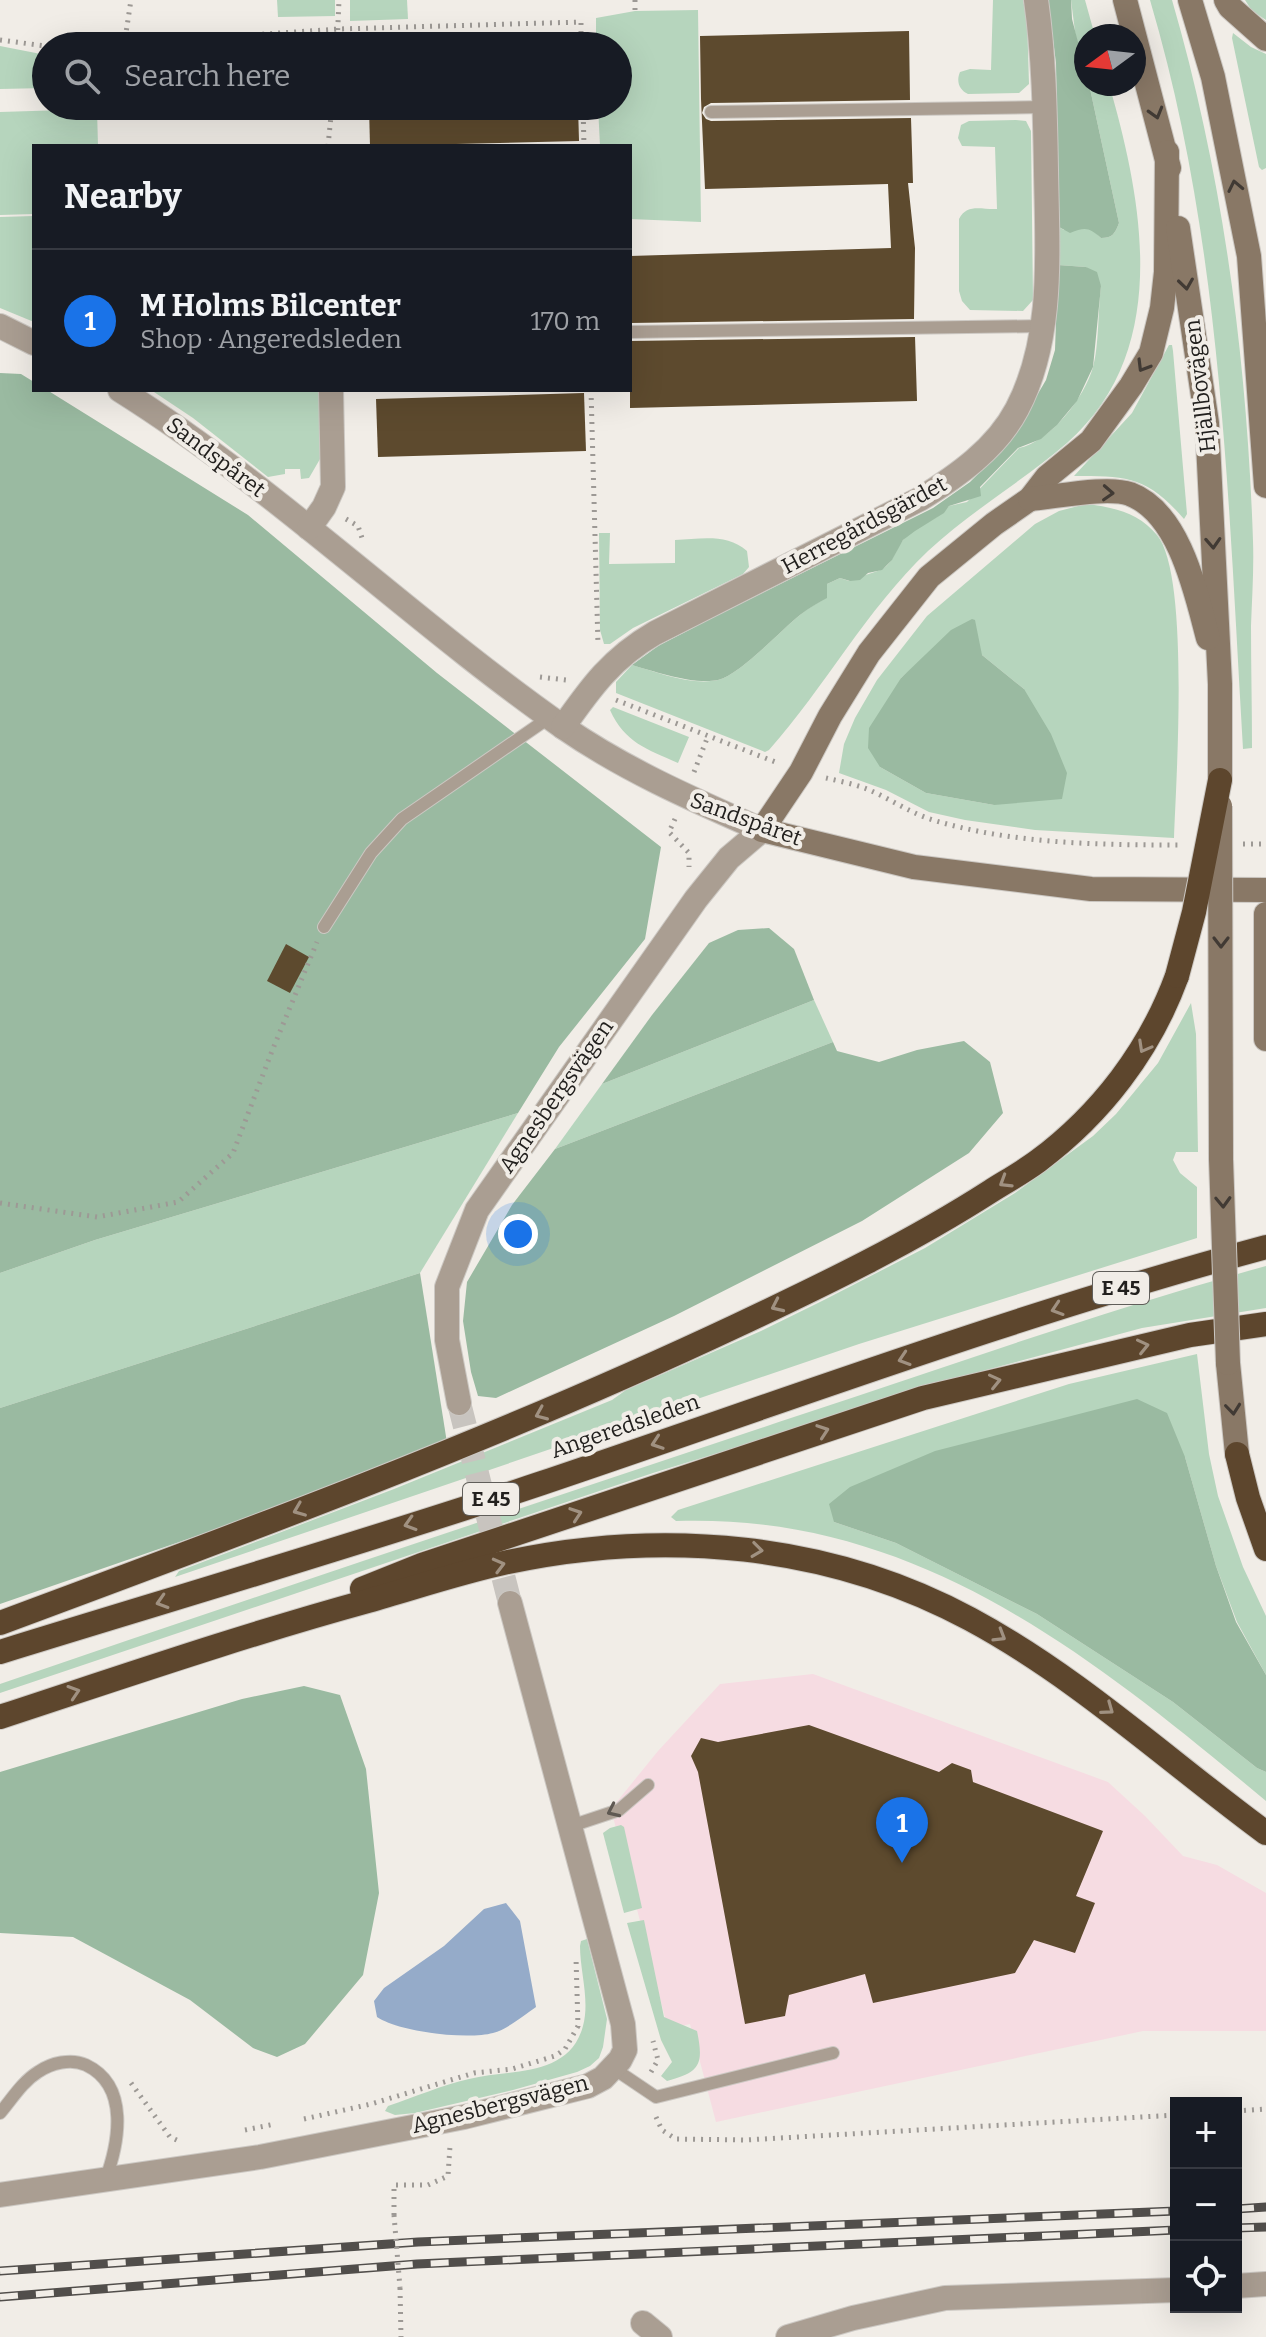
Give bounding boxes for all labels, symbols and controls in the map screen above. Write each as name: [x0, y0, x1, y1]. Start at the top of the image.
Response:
north arrow: [1074, 24, 1146, 96]
search box: [32, 32, 632, 120]
icon: search: [60, 54, 104, 98]
text: Search here: [124, 58, 291, 94]
one-way arrow: [1147, 106, 1163, 120]
text: Nearby: [64, 176, 182, 217]
one-way arrow: [1227, 180, 1244, 194]
one-way arrow: [1177, 277, 1194, 291]
text: M Holms Bilcenter: [140, 288, 401, 324]
text: 1: [84, 306, 96, 337]
text: 170 m: [530, 306, 600, 337]
street label: Hjällbovägen: [1178, 318, 1222, 454]
text: Shop · Angeredsleden: [140, 324, 402, 355]
one-way arrow: [1137, 357, 1153, 372]
street label: Sandspåret: [161, 411, 271, 503]
street label: Herregårdsgärdet: [777, 470, 951, 580]
one-way arrow: [1102, 484, 1115, 501]
one-way arrow: [1204, 537, 1221, 550]
street label: Sandspåret: [687, 786, 805, 852]
one-way arrow: [1212, 936, 1230, 949]
street label: Agnesbergsvägen: [493, 1014, 619, 1178]
one-way arrow: [1138, 1038, 1154, 1053]
one-way arrow: [999, 1172, 1014, 1187]
one-way arrow: [1214, 1196, 1231, 1209]
your location: [498, 1214, 538, 1254]
road number: E 45: [1093, 1272, 1149, 1304]
one-way arrow: [771, 1296, 786, 1312]
one-way arrow: [1051, 1300, 1065, 1316]
one-way arrow: [1136, 1338, 1150, 1355]
one-way arrow: [897, 1350, 911, 1366]
one-way arrow: [988, 1373, 1001, 1390]
street label: Angeredsleden: [547, 1388, 703, 1464]
one-way arrow: [1224, 1402, 1241, 1415]
one-way arrow: [534, 1404, 549, 1420]
one-way arrow: [815, 1425, 829, 1441]
one-way arrow: [651, 1433, 665, 1449]
road number: E 45: [463, 1483, 519, 1515]
one-way arrow: [293, 1500, 307, 1516]
one-way arrow: [568, 1507, 582, 1523]
one-way arrow: [404, 1515, 418, 1531]
one-way arrow: [751, 1542, 764, 1559]
one-way arrow: [491, 1557, 505, 1574]
one-way arrow: [156, 1592, 170, 1608]
one-way arrow: [991, 1626, 1006, 1642]
one-way arrow: [66, 1686, 80, 1702]
one-way arrow: [1099, 1700, 1113, 1714]
pin: 1: [876, 1797, 928, 1863]
one-way arrow: [606, 1802, 621, 1818]
street label: Agnesbergsvägen: [409, 2069, 591, 2139]
map controls: [1170, 2097, 1242, 2313]
button: +: [1170, 2097, 1242, 2169]
button: −: [1170, 2169, 1242, 2241]
button: locate: [1170, 2241, 1242, 2313]

